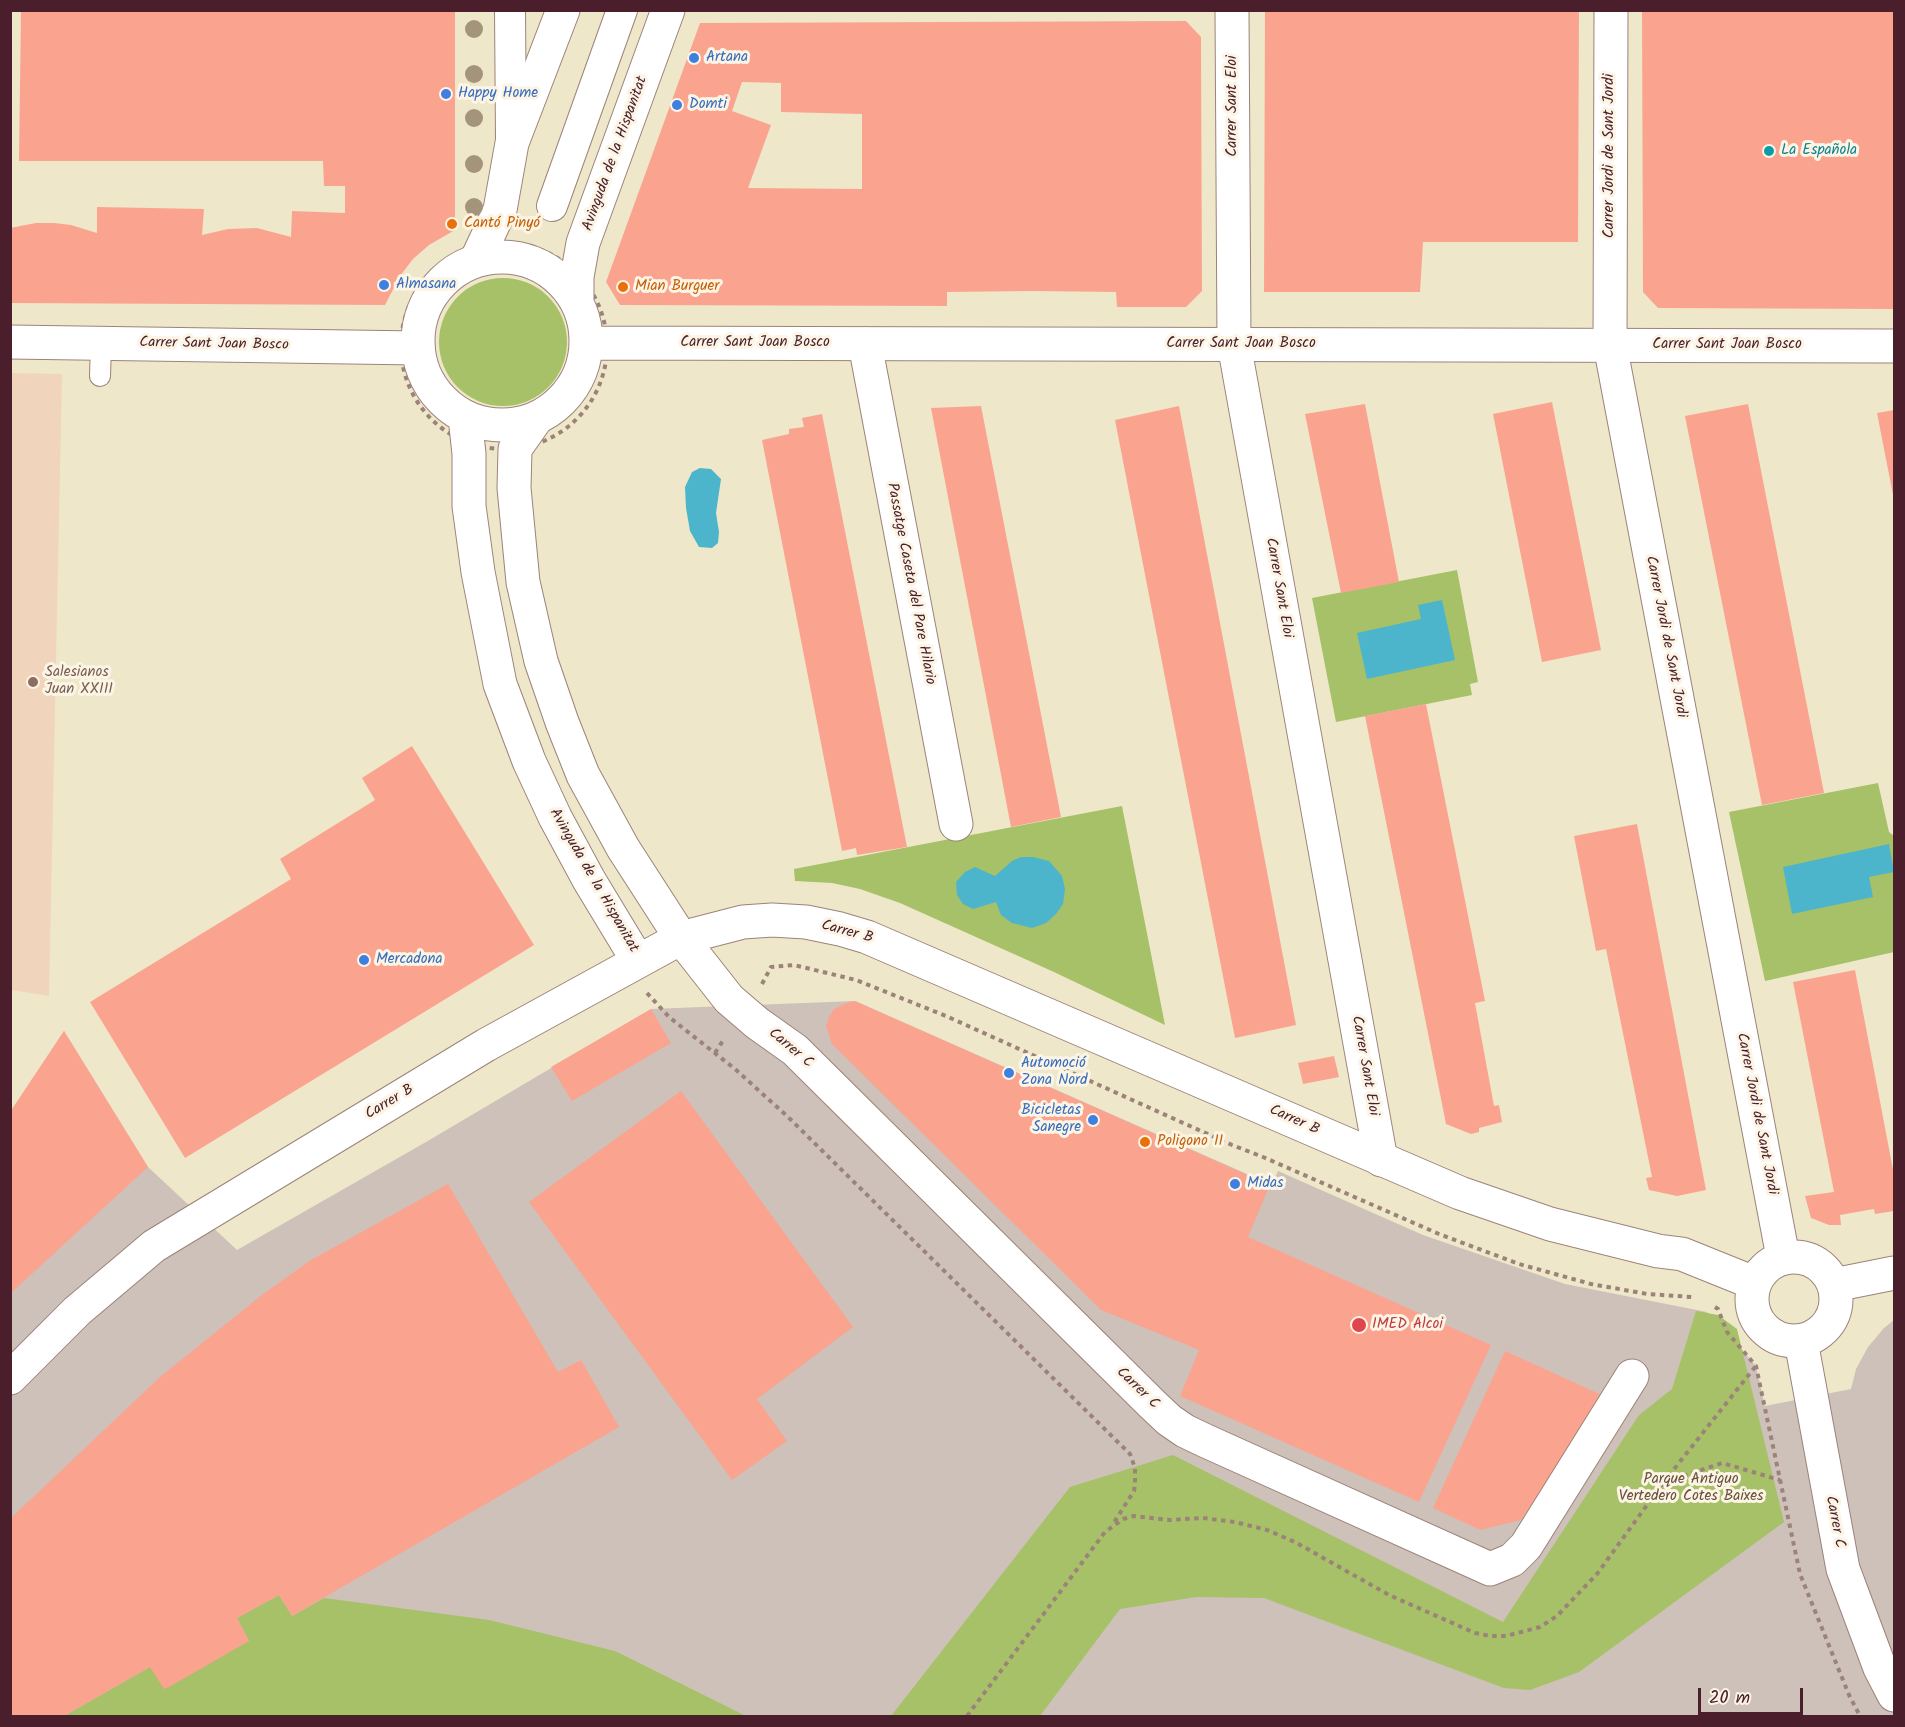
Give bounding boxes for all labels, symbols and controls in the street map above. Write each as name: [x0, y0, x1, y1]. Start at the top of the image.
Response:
place label: Artana: [706, 49, 748, 67]
marker: Artana: [687, 51, 701, 65]
street label: Carrer Sant Eloi: [1224, 55, 1242, 157]
street label: Avinguda de la Hispanitat: [580, 74, 652, 234]
street label: Carrer Jordi de Sant Jordi: [1601, 74, 1619, 238]
place label: Happy Home: [458, 85, 538, 103]
marker: Happy Home: [439, 87, 453, 101]
place label: Domti: [689, 96, 727, 114]
marker: Domti: [670, 98, 684, 112]
place label: La Española: [1781, 142, 1857, 160]
marker: La Española: [1762, 144, 1776, 158]
place label: Cantó Pinyó: [464, 215, 540, 233]
marker: Cantó Pinyó: [445, 217, 459, 231]
place label: Almasana: [396, 276, 456, 294]
marker: Almasana: [377, 278, 391, 292]
place label: Mian Burguer: [635, 278, 719, 296]
marker: Mian Burguer: [616, 280, 630, 294]
street label: Carrer Sant Joan Bosco: [680, 334, 830, 352]
street label: Carrer Sant Joan Bosco: [139, 335, 289, 355]
street label: Carrer Sant Joan Bosco: [1166, 335, 1316, 353]
street label: Carrer Sant Joan Bosco: [1652, 336, 1802, 354]
street label: Passatge Caseta del Pare Hilario: [882, 482, 938, 686]
street label: Carrer Sant Eloi: [1260, 537, 1296, 639]
street label: Carrer Jordi de Sant Jordi: [1640, 555, 1690, 719]
place label: Salesianos Juan XXIII: [45, 664, 113, 699]
marker: Salesianos Juan XXIII: [26, 675, 40, 689]
street label: Avinguda de la Hispanitat: [544, 806, 642, 956]
street label: Carrer B: [819, 917, 875, 949]
place label: Mercadona: [376, 951, 443, 969]
marker: Mercadona: [357, 953, 371, 967]
street label: Carrer Sant Eloi: [1346, 1015, 1382, 1117]
street label: Carrer C: [764, 1025, 816, 1073]
street label: Carrer Jordi de Sant Jordi: [1731, 1032, 1781, 1196]
place label: Automoció Zona Nord: [1021, 1055, 1088, 1090]
marker: Automoció Zona Nord: [1002, 1066, 1016, 1080]
street label: Carrer B: [363, 1082, 417, 1124]
place label: Bicicletas Sanegre: [1021, 1102, 1081, 1137]
street label: Carrer B: [1266, 1102, 1322, 1140]
marker: Bicicletas Sanegre: [1086, 1113, 1100, 1127]
place label: Poligono II: [1157, 1133, 1223, 1151]
marker: Poligono II: [1138, 1135, 1152, 1149]
place label: Midas: [1247, 1175, 1283, 1193]
marker: Midas: [1228, 1177, 1242, 1191]
marker: IMED Alcoi: [1350, 1316, 1368, 1334]
place label: IMED Alcoi: [1372, 1316, 1443, 1334]
street label: Carrer C: [1112, 1364, 1162, 1414]
park label: Parque Antiguo Vertedero Cotes Baixes: [1619, 1471, 1763, 1506]
street label: Carrer C: [1820, 1494, 1848, 1550]
scale bar: [1701, 1676, 1806, 1714]
text: 20 m: [1709, 1684, 1750, 1713]

